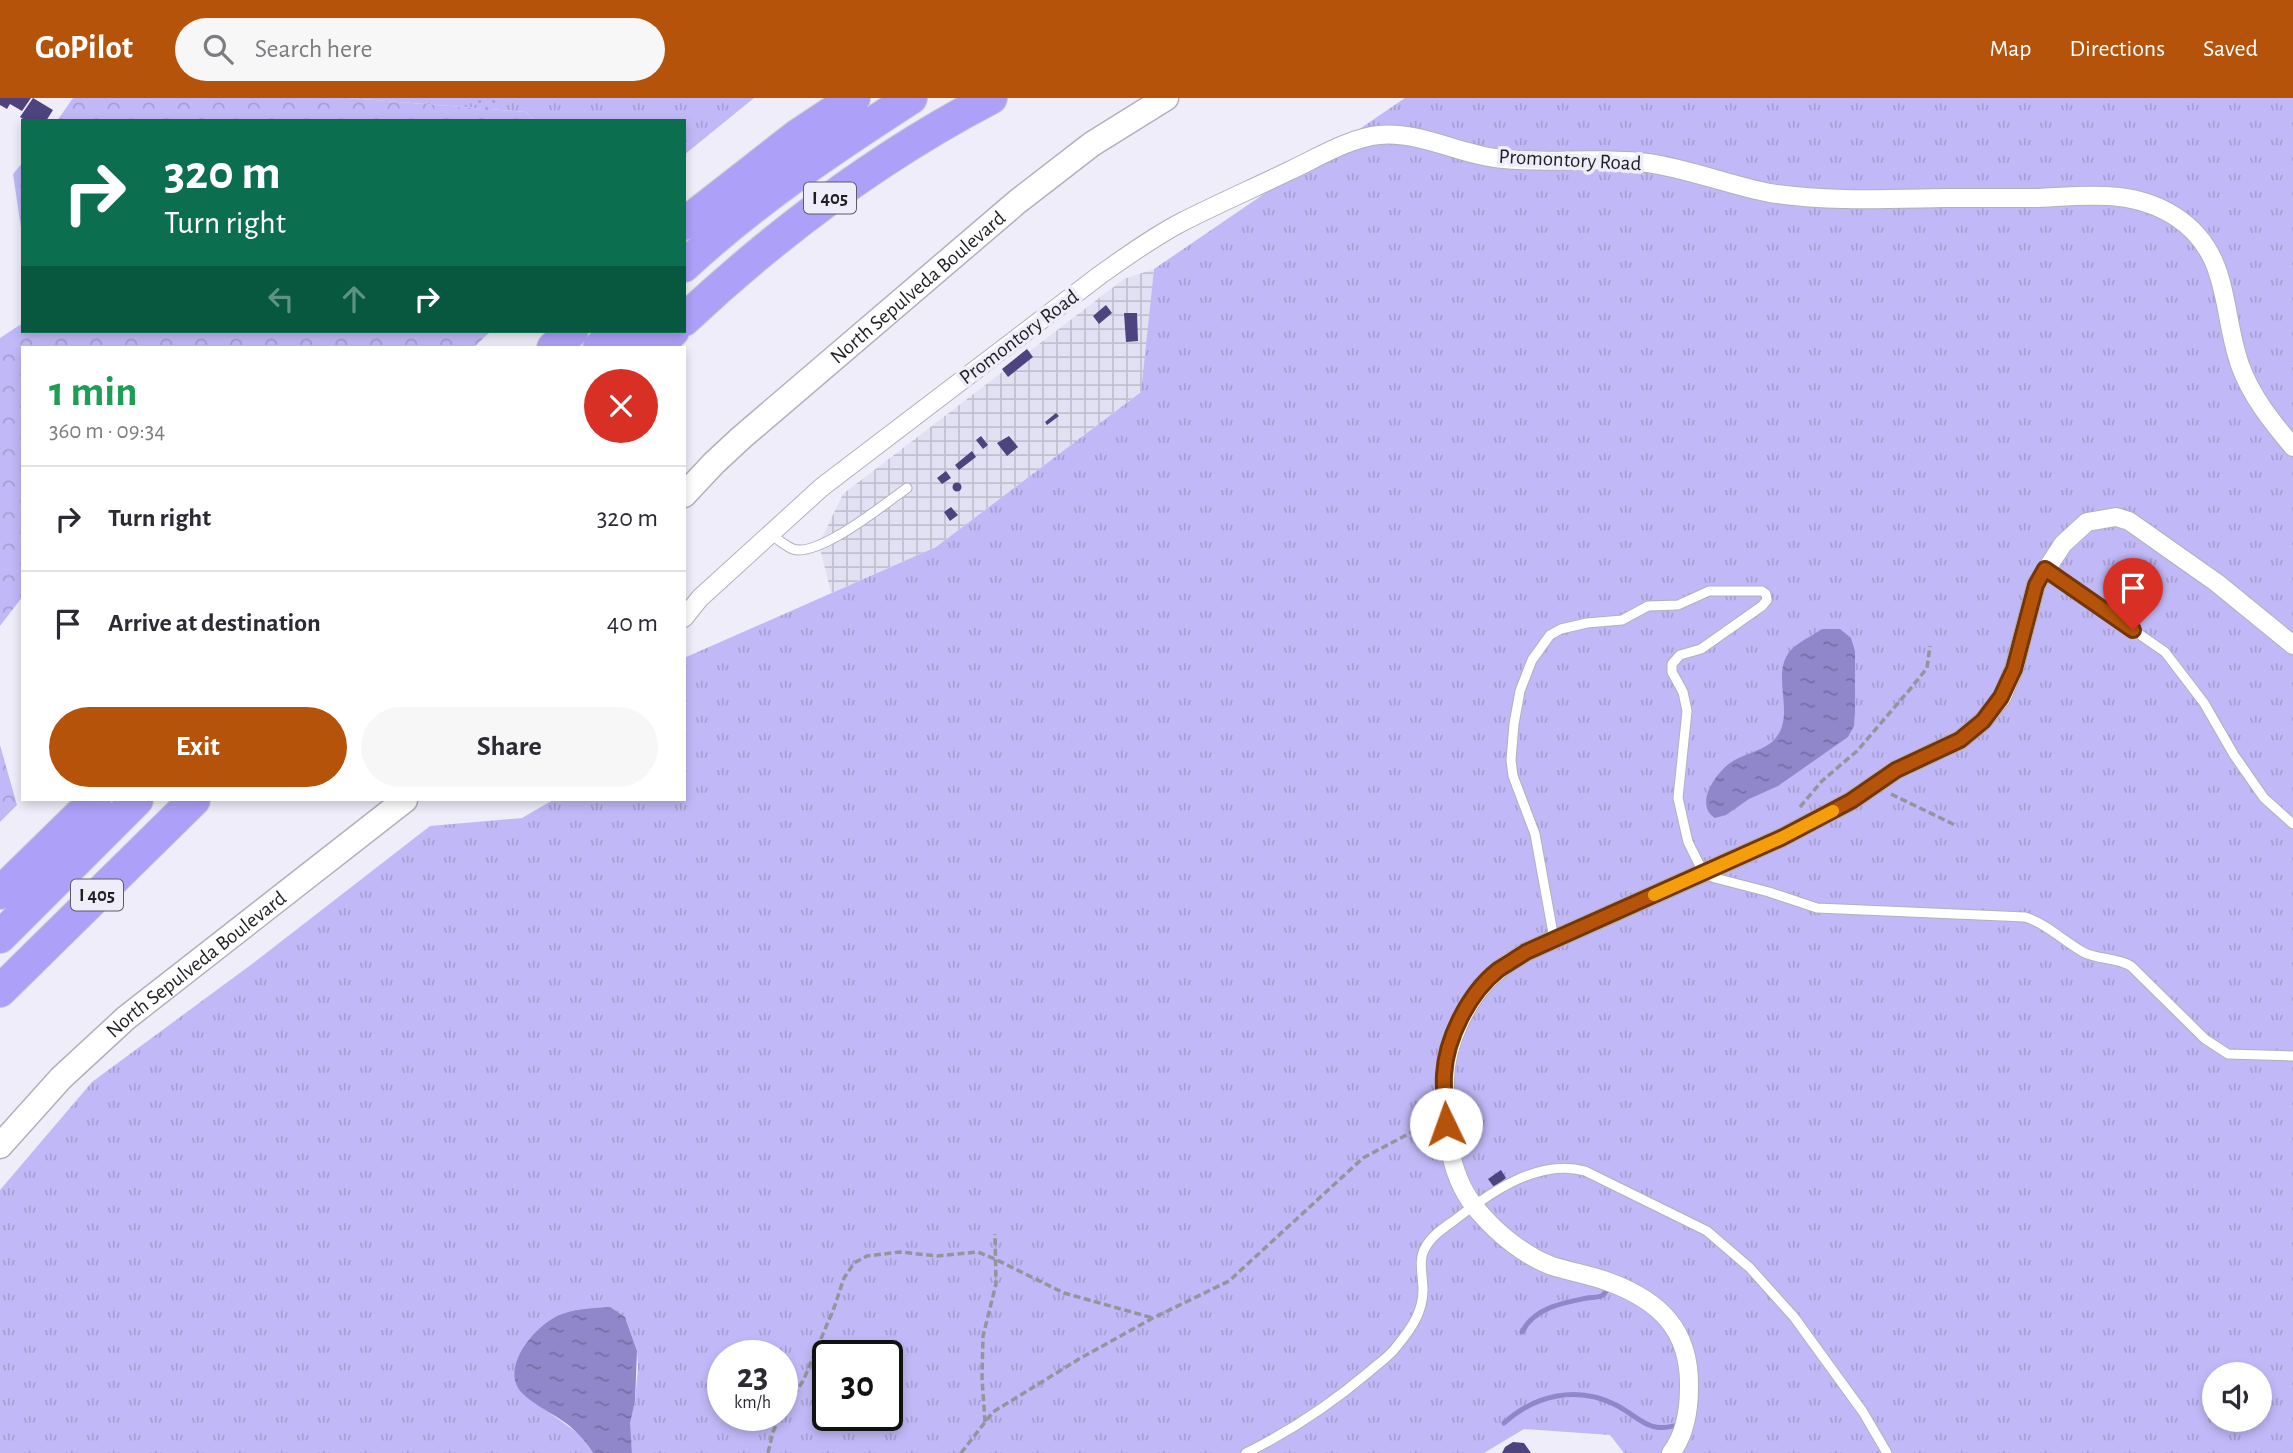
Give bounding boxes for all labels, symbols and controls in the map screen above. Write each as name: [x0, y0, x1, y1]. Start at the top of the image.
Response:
search box: [175, 18, 665, 81]
icon: search: [199, 30, 237, 68]
text: GoPilot: [35, 32, 133, 65]
text: Search here: [255, 36, 372, 62]
text: Map: [1989, 37, 2031, 61]
text: Directions: [2069, 37, 2165, 61]
text: Saved: [2203, 37, 2258, 61]
street label: Promontory Road: [1498, 146, 1642, 174]
icon: right: [49, 147, 140, 238]
text: 320 m: [164, 149, 281, 198]
road number: I 405: [804, 183, 856, 214]
text: Turn right: [164, 207, 286, 239]
street label: North Sepulveda Boulevard: [826, 207, 1009, 367]
icon: left: [262, 280, 300, 318]
icon: ahead: [335, 280, 373, 318]
icon: right: [408, 280, 446, 318]
street label: Promontory Road: [956, 286, 1083, 388]
button: close: [584, 369, 658, 443]
text: 1 min: [49, 371, 138, 413]
text: 360 m · 09:34: [49, 420, 165, 443]
icon: right: [49, 500, 87, 538]
text: Turn right: [108, 505, 211, 531]
text: 320 m: [597, 505, 658, 531]
pin: [2103, 558, 2163, 630]
icon: arrive: [2114, 569, 2152, 607]
icon: arrive: [49, 605, 87, 643]
text: Arrive at destination: [108, 610, 321, 636]
text: 40 m: [607, 610, 658, 636]
button: Exit: [49, 707, 347, 787]
button: Share: [361, 707, 658, 787]
road number: I 405: [71, 880, 123, 910]
street label: North Sepulveda Boulevard: [102, 887, 290, 1041]
position arrow: [1409, 1087, 1483, 1161]
speed limit sign: 30: [812, 1340, 903, 1431]
text: 23: [737, 1359, 768, 1394]
map controls: [2202, 1362, 2272, 1432]
button: sound: [2202, 1362, 2272, 1432]
text: km/h: [734, 1394, 771, 1412]

